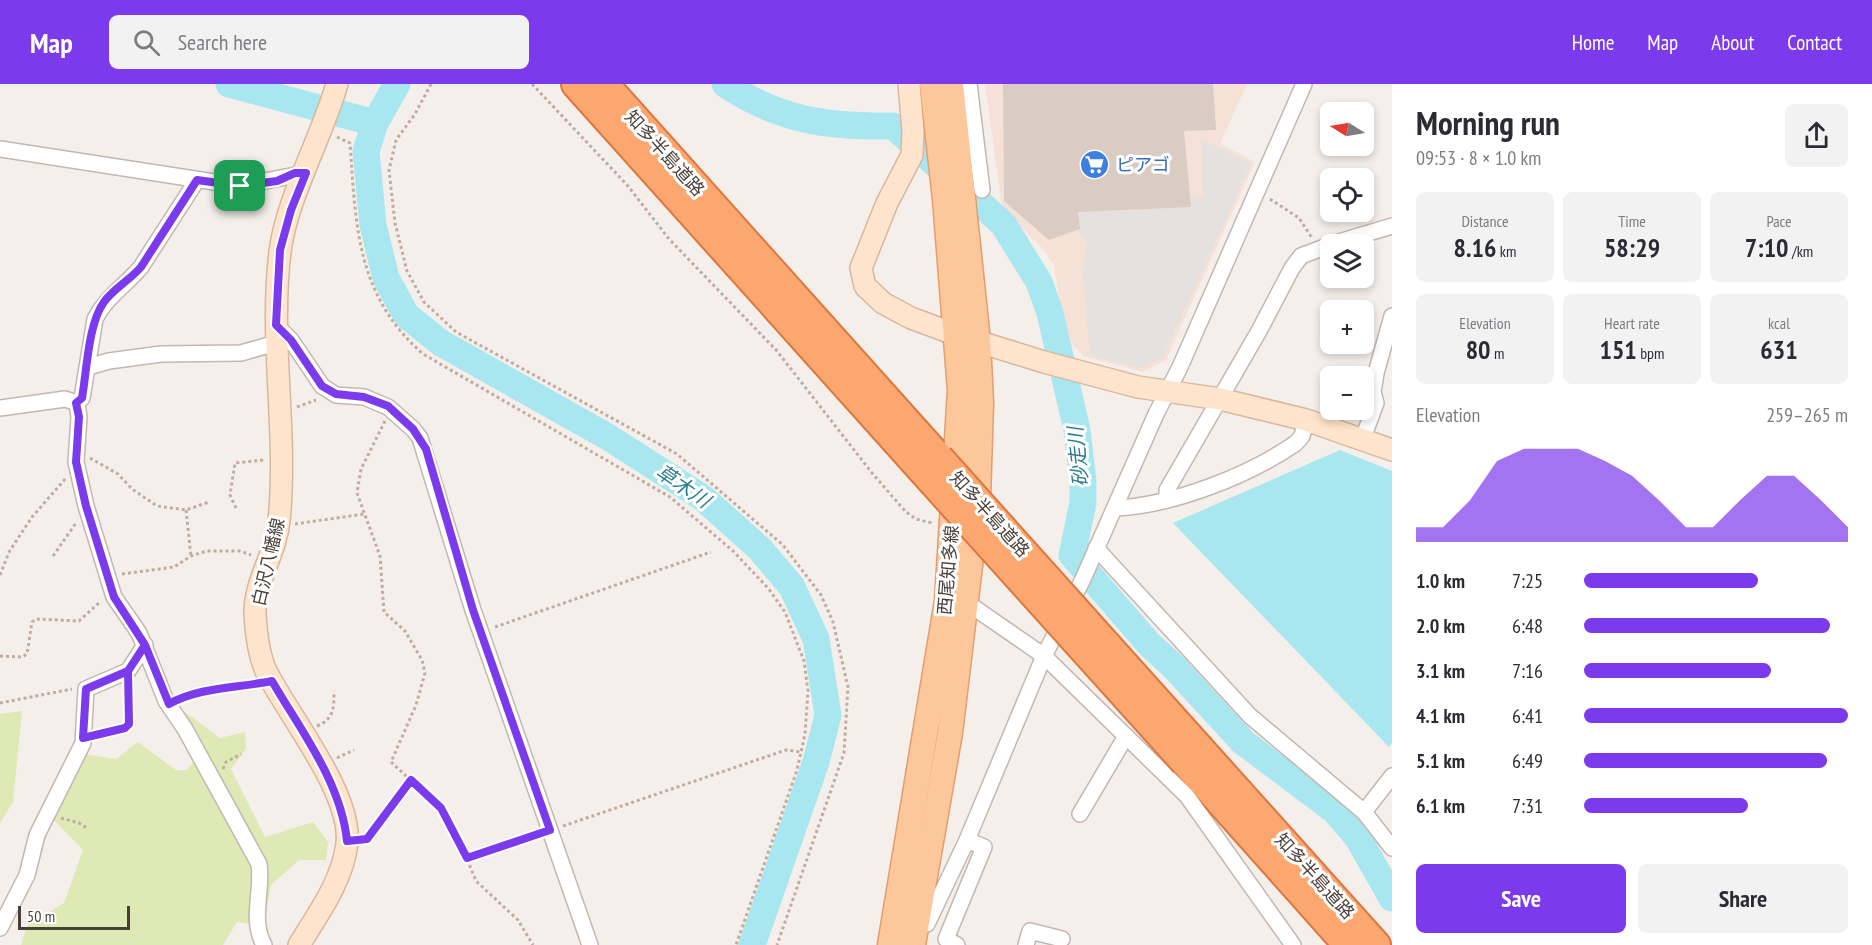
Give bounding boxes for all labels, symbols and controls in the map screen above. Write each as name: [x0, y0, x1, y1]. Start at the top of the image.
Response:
search box: [109, 15, 529, 69]
text: Map: [30, 24, 73, 61]
icon: search: [130, 26, 163, 59]
text: Search here: [178, 28, 267, 56]
text: Home: [1572, 29, 1614, 56]
text: Map: [1647, 29, 1678, 56]
text: About: [1711, 29, 1754, 56]
text: Contact: [1787, 29, 1842, 56]
text: Morning run: [1416, 101, 1560, 144]
north arrow: [1320, 102, 1374, 156]
map controls: [1320, 102, 1374, 420]
button: share: [1785, 104, 1848, 167]
street label: 知多半島道路: [620, 105, 710, 201]
text: 09:53 · 8 × 1.0 km: [1416, 145, 1541, 171]
supermarket icon: ピアゴ: [1079, 148, 1111, 180]
place label: ピアゴ: [1116, 153, 1170, 176]
pin: [214, 160, 265, 211]
button: locate: [1320, 168, 1374, 222]
icon: arrive: [223, 169, 256, 202]
text: Distance: [1461, 211, 1509, 231]
text: Time: [1618, 211, 1646, 231]
text: Pace: [1766, 211, 1792, 231]
text: 8.16: [1454, 231, 1496, 264]
text: 58:29: [1604, 231, 1660, 264]
text: 7:10: [1745, 231, 1789, 264]
button: layers: [1320, 234, 1374, 288]
text: km: [1496, 241, 1516, 261]
text: /km: [1789, 241, 1813, 261]
button: +: [1320, 300, 1374, 354]
text: Elevation: [1459, 313, 1511, 333]
text: Heart rate: [1604, 313, 1660, 333]
text: kcal: [1768, 313, 1790, 333]
text: 80: [1466, 333, 1491, 366]
text: 151: [1599, 333, 1637, 366]
text: 631: [1760, 333, 1798, 366]
text: m: [1491, 343, 1504, 363]
text: bpm: [1637, 343, 1665, 363]
button: −: [1320, 366, 1374, 420]
text: Elevation: [1416, 402, 1480, 428]
text: 259–265 m: [1766, 402, 1848, 428]
water label: 砂走川: [1062, 424, 1094, 488]
water label: 草木川: [651, 458, 717, 515]
street label: 知多半島道路: [945, 466, 1035, 562]
street label: 白沢八幡線: [247, 516, 289, 608]
street label: 西尾知多線: [933, 524, 963, 616]
text: 1.0 km: [1416, 568, 1465, 594]
text: 7:25: [1512, 568, 1543, 594]
text: 2.0 km: [1416, 613, 1465, 639]
text: 6:48: [1512, 613, 1543, 639]
text: 3.1 km: [1416, 658, 1465, 684]
text: 7:16: [1512, 658, 1543, 684]
text: 4.1 km: [1416, 703, 1465, 729]
text: 6:41: [1512, 703, 1543, 729]
text: 5.1 km: [1416, 748, 1465, 774]
text: 6:49: [1512, 748, 1543, 774]
text: 6.1 km: [1416, 793, 1465, 819]
text: 7:31: [1512, 793, 1543, 819]
street label: 知多半島道路: [1270, 828, 1360, 924]
button: Save: [1416, 864, 1626, 933]
button: Share: [1638, 864, 1848, 933]
scale bar: [18, 903, 130, 930]
text: 50 m: [27, 906, 55, 926]

